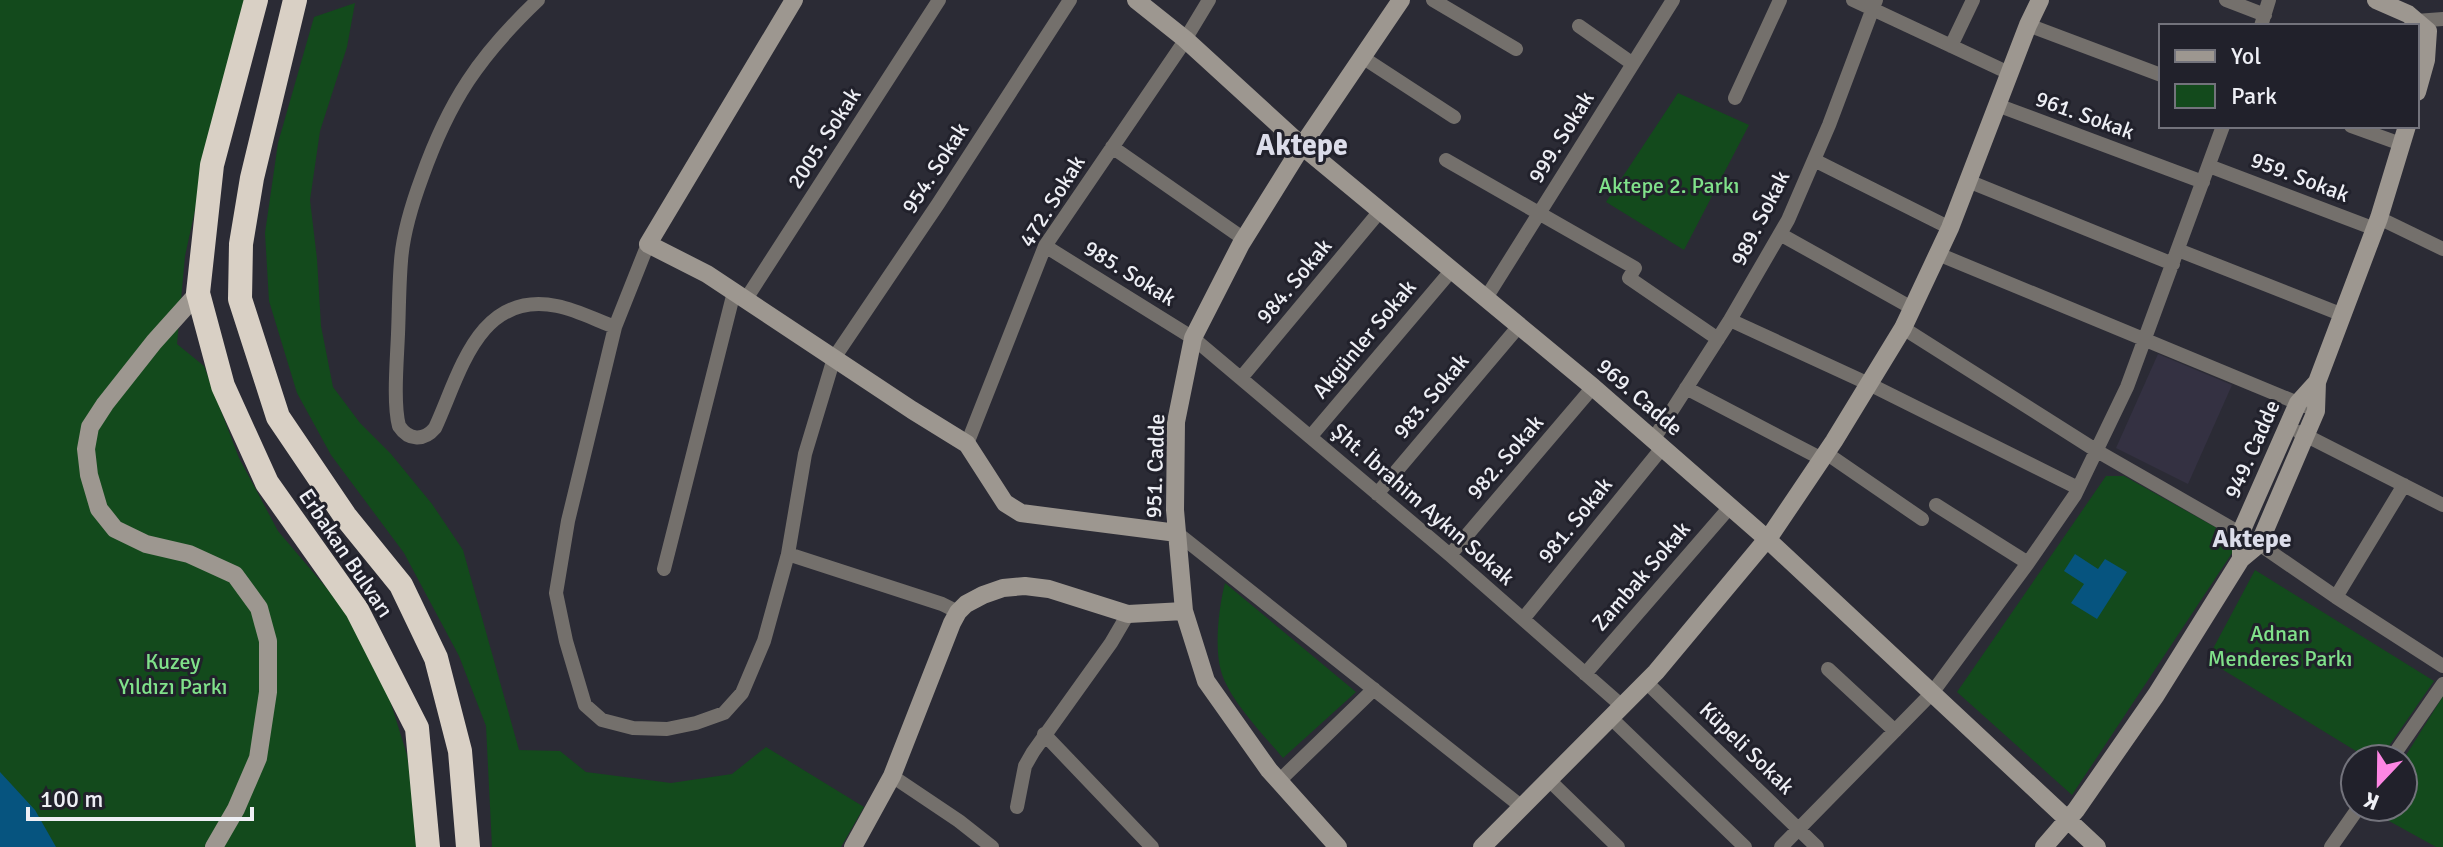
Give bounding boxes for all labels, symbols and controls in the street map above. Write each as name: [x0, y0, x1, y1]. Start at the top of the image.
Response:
legend: [2159, 24, 2419, 128]
text: Yol: [2231, 41, 2261, 71]
text: Park: [2231, 81, 2277, 111]
street label: 2005. Sokak: [781, 82, 867, 194]
street label: 961. Sokak: [2032, 85, 2138, 145]
street label: 999. Sokak: [1522, 86, 1600, 188]
street label: 954. Sokak: [896, 117, 974, 219]
district label: Aktepe: [1256, 127, 1348, 164]
street label: 959. Sokak: [2247, 146, 2353, 208]
street label: 472. Sokak: [1013, 150, 1091, 252]
street label: 989. Sokak: [1725, 166, 1795, 270]
park label: Aktepe 2. Parkı: [1598, 172, 1740, 199]
street label: 984. Sokak: [1251, 233, 1337, 329]
street label: 985. Sokak: [1079, 234, 1181, 312]
street label: Akgünler Sokak: [1306, 274, 1422, 404]
street label: 983. Sokak: [1388, 348, 1474, 444]
street label: 969. Cadde: [1592, 352, 1688, 442]
street label: 949. Cadde: [2218, 396, 2286, 502]
street label: 982. Sokak: [1461, 409, 1549, 505]
street label: 951. Cadde: [1140, 413, 1170, 519]
street label: Şht. İbrahim Aykın Sokak: [1326, 417, 1520, 591]
street label: 981. Sokak: [1532, 471, 1618, 569]
street label: Erbakan Bulvarı: [293, 483, 399, 623]
street label: Zambak Sokak: [1586, 516, 1696, 636]
district label: Aktepe: [2212, 523, 2292, 555]
park label: Adnan Menderes Parkı: [2208, 620, 2352, 672]
park label: Kuzey Yıldızı Parkı: [118, 648, 228, 700]
street label: Küpeli Sokak: [1694, 696, 1800, 800]
north arrow: [2339, 743, 2419, 823]
scale bar: [28, 771, 252, 821]
text: 100 m: [40, 784, 103, 814]
text: K: [2360, 786, 2383, 816]

